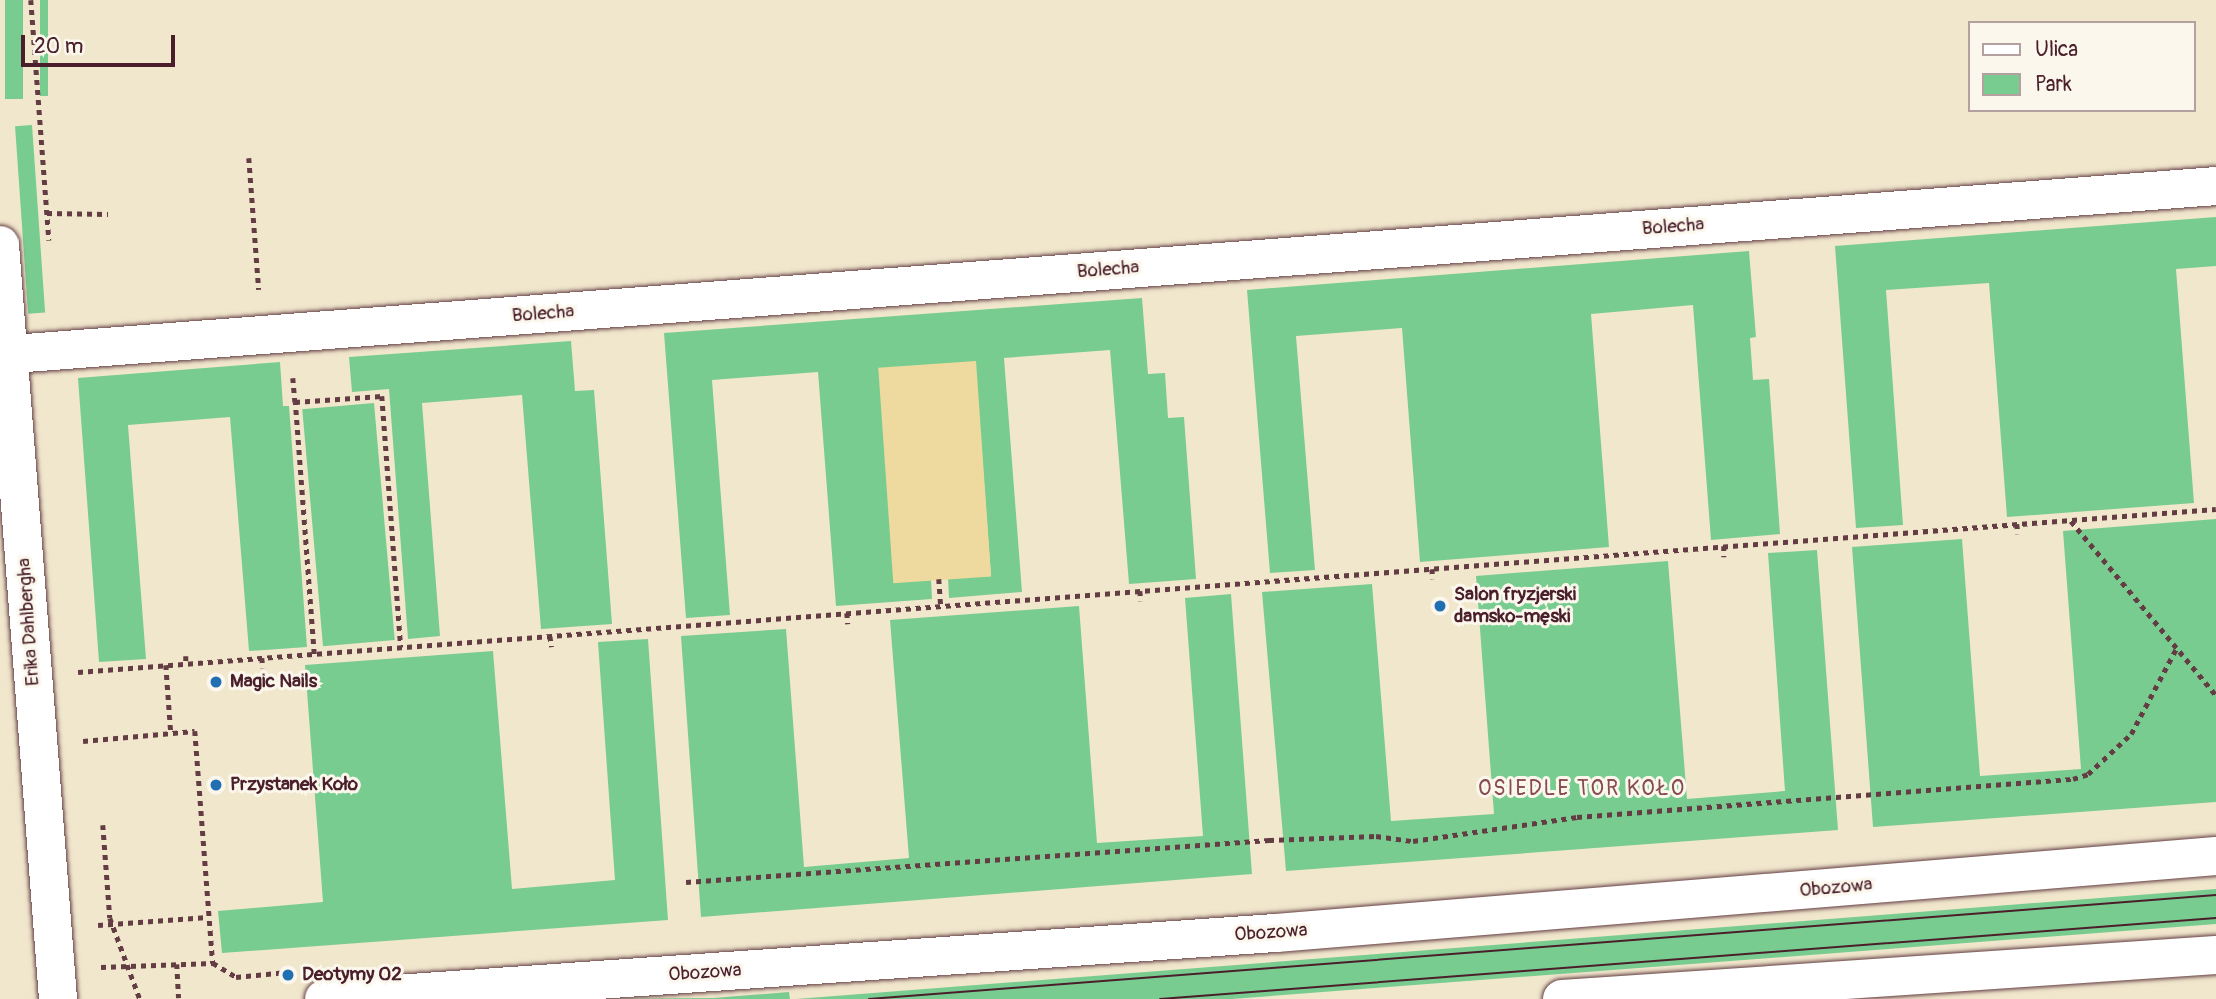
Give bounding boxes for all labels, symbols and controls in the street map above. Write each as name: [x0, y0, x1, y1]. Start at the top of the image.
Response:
scale bar: [24, 21, 178, 65]
legend: [1968, 21, 2195, 112]
text: 20 m: [34, 33, 83, 60]
text: Ulica: [2035, 36, 2078, 63]
text: Park: [2035, 71, 2072, 98]
street label: Bolecha: [1641, 213, 1705, 241]
street label: Bolecha: [1076, 256, 1140, 284]
street label: Bolecha: [511, 300, 575, 328]
street label: Erika Dahlbergha: [13, 557, 45, 687]
place label: Salon fryzjerski damsko-męski: [1454, 584, 1576, 628]
marker: Salon fryzjerski damsko-męski: [1432, 598, 1448, 614]
place label: Magic Nails: [230, 671, 317, 693]
marker: Magic Nails: [208, 674, 224, 690]
place label: Przystanek Koło: [230, 774, 358, 796]
district label: OSIEDLE TOR KOŁO: [1480, 776, 1684, 802]
marker: Przystanek Koło: [208, 777, 224, 793]
street label: Obozowa: [1799, 873, 1873, 903]
street label: Obozowa: [1234, 919, 1308, 947]
street label: Obozowa: [668, 959, 742, 987]
place label: Deotymy 02: [302, 964, 402, 986]
marker: Deotymy 02: [280, 967, 296, 983]

